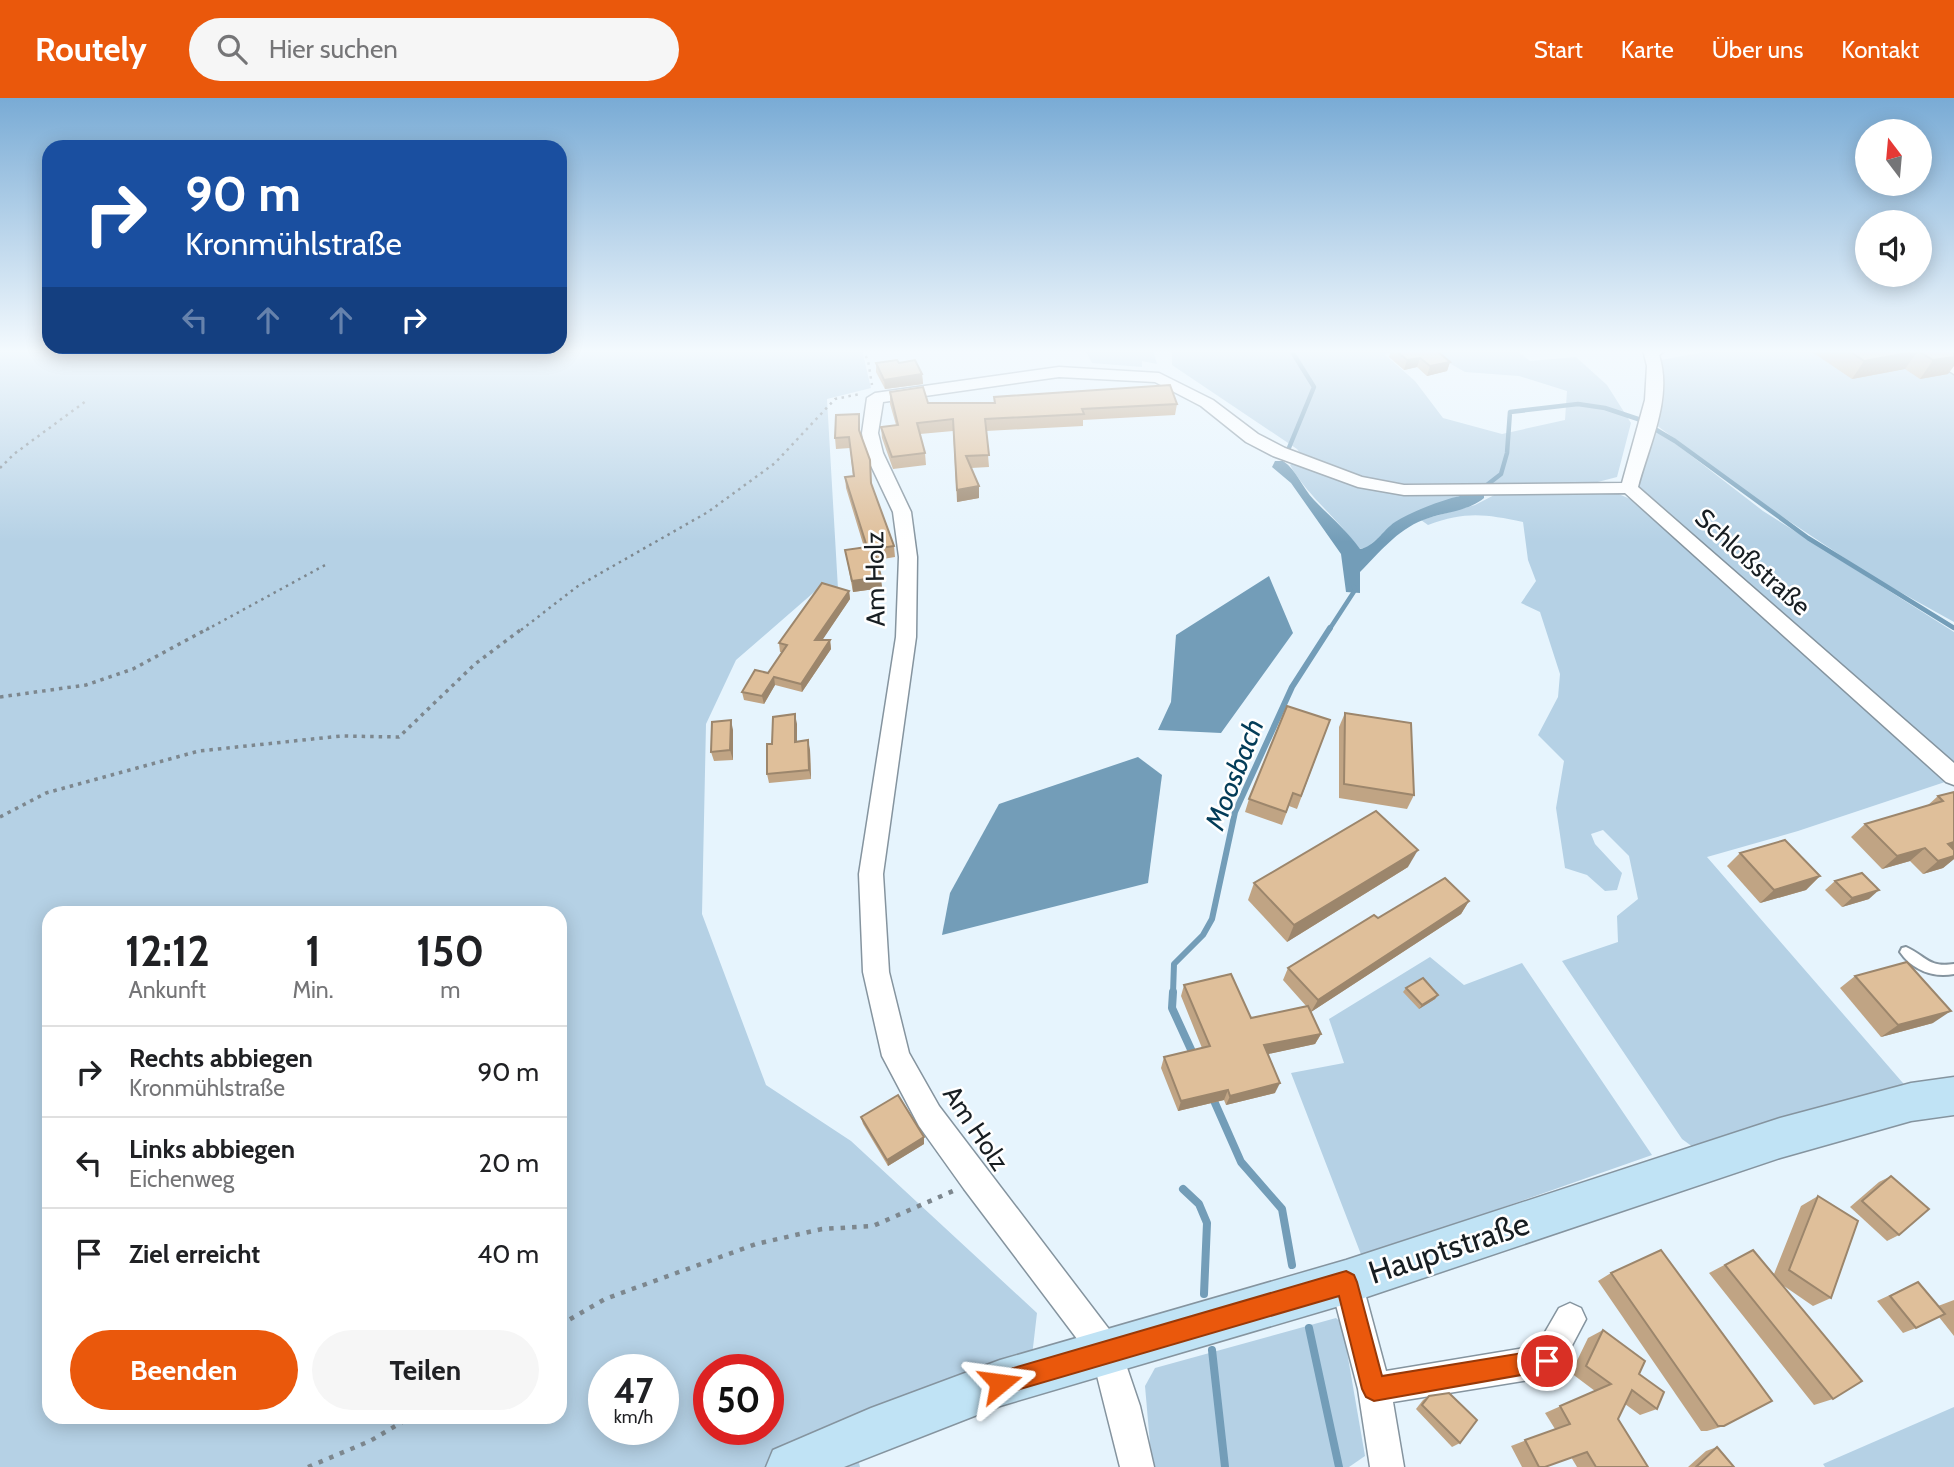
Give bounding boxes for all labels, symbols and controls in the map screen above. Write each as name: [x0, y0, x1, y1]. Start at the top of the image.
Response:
search box: [189, 18, 679, 81]
text: Routely: [35, 29, 147, 69]
icon: search: [213, 30, 251, 68]
text: Hier suchen: [269, 33, 398, 65]
text: Start: [1534, 35, 1583, 64]
text: Karte: [1621, 35, 1674, 64]
text: Über uns: [1712, 35, 1803, 64]
text: Kontakt: [1841, 35, 1919, 64]
north arrow: [1855, 119, 1932, 196]
map controls: [1855, 119, 1932, 287]
text: 90 m: [185, 164, 301, 223]
icon: right: [70, 168, 161, 259]
button: sound: [1855, 210, 1932, 287]
text: Kronmühlstraße: [185, 224, 402, 263]
icon: left: [176, 301, 214, 339]
icon: ahead: [249, 301, 287, 339]
icon: ahead: [322, 301, 360, 339]
icon: right: [395, 301, 433, 339]
street label: Schloßstraße: [1689, 502, 1817, 622]
street label: Am Holz: [858, 531, 892, 627]
water label: Moosbach: [1197, 714, 1271, 835]
text: 12:12: [125, 925, 210, 977]
text: 1: [305, 925, 321, 977]
text: 150: [416, 925, 484, 977]
text: Ankunft: [129, 976, 206, 1004]
text: Min.: [293, 976, 333, 1004]
text: m: [440, 976, 460, 1004]
text: Rechts abbiegen: [129, 1042, 313, 1074]
icon: right: [70, 1053, 108, 1091]
text: 90 m: [477, 1056, 539, 1088]
text: Kronmühlstraße: [129, 1074, 285, 1102]
street label: Am Holz: [936, 1080, 1016, 1176]
text: Links abbiegen: [129, 1133, 295, 1165]
icon: left: [70, 1144, 108, 1182]
text: 20 m: [479, 1147, 539, 1179]
text: Eichenweg: [129, 1165, 234, 1193]
street label: Hauptstraße: [1364, 1203, 1534, 1292]
icon: arrive: [70, 1235, 108, 1273]
text: Ziel erreicht: [129, 1238, 260, 1270]
text: 40 m: [477, 1238, 539, 1270]
button: Beenden: [70, 1330, 298, 1410]
button: Teilen: [312, 1330, 539, 1410]
pin: [1517, 1331, 1577, 1391]
icon: arrive: [1528, 1342, 1566, 1380]
position arrow: [963, 1346, 1037, 1420]
speed limit sign: 50: [693, 1354, 784, 1445]
text: 47: [614, 1369, 653, 1412]
text: km/h: [614, 1406, 653, 1428]

